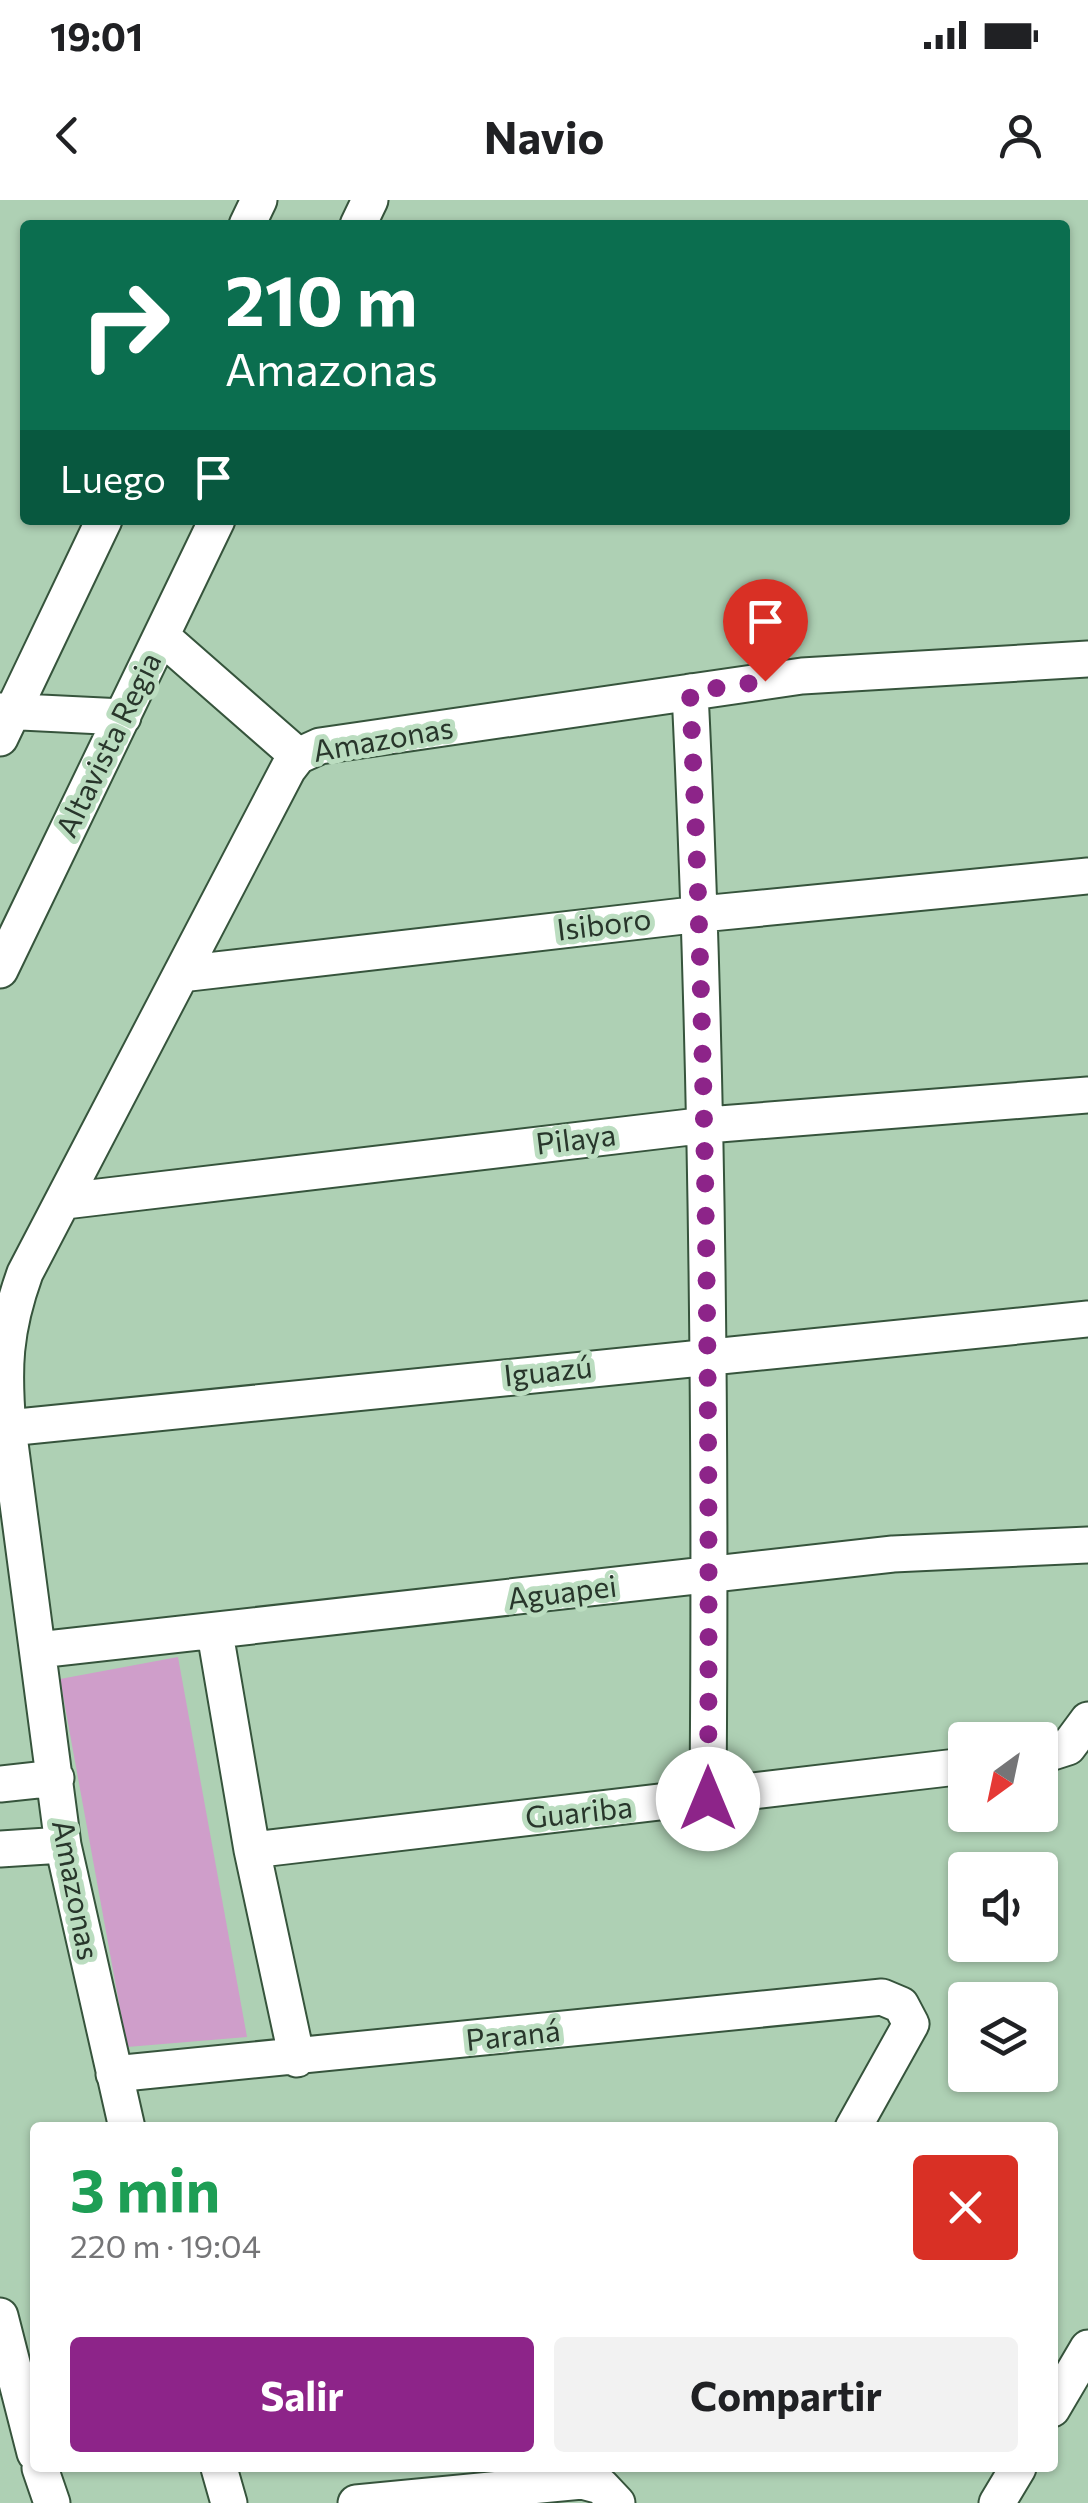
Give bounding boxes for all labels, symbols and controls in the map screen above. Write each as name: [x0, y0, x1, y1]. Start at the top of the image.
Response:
text: 19:01: [50, 12, 143, 59]
icon: back: [40, 108, 95, 163]
text: Navio: [484, 108, 604, 163]
icon: person: [993, 108, 1048, 163]
text: 210 m: [225, 255, 417, 340]
icon: right: [60, 260, 190, 390]
text: Amazonas: [225, 340, 438, 395]
icon: arrive: [186, 450, 241, 505]
text: Luego: [60, 454, 166, 501]
pin: [723, 579, 808, 682]
icon: arrive: [738, 594, 793, 649]
street label: Altavista Regia: [46, 645, 167, 842]
street label: Amazonas: [309, 707, 456, 768]
street label: Isiboro: [554, 898, 653, 947]
street label: Pilaya: [534, 1114, 618, 1161]
street label: Iguazú: [502, 1346, 594, 1393]
street label: Aguapei: [505, 1565, 619, 1616]
north arrow: [948, 1722, 1058, 1832]
map controls: [948, 1722, 1058, 2092]
position arrow: [656, 1747, 760, 1851]
street label: Guariba: [523, 1786, 634, 1835]
street label: Amazonas: [46, 1816, 109, 1963]
button: sound: [948, 1852, 1058, 1962]
button: layers: [948, 1982, 1058, 2092]
street label: Paraná: [464, 2010, 562, 2057]
text: 3 min: [70, 2151, 220, 2224]
button: close: [913, 2155, 1018, 2260]
text: 220 m · 19:04: [70, 2225, 261, 2265]
button: Salir: [70, 2337, 534, 2452]
button: Compartir: [554, 2337, 1018, 2452]

